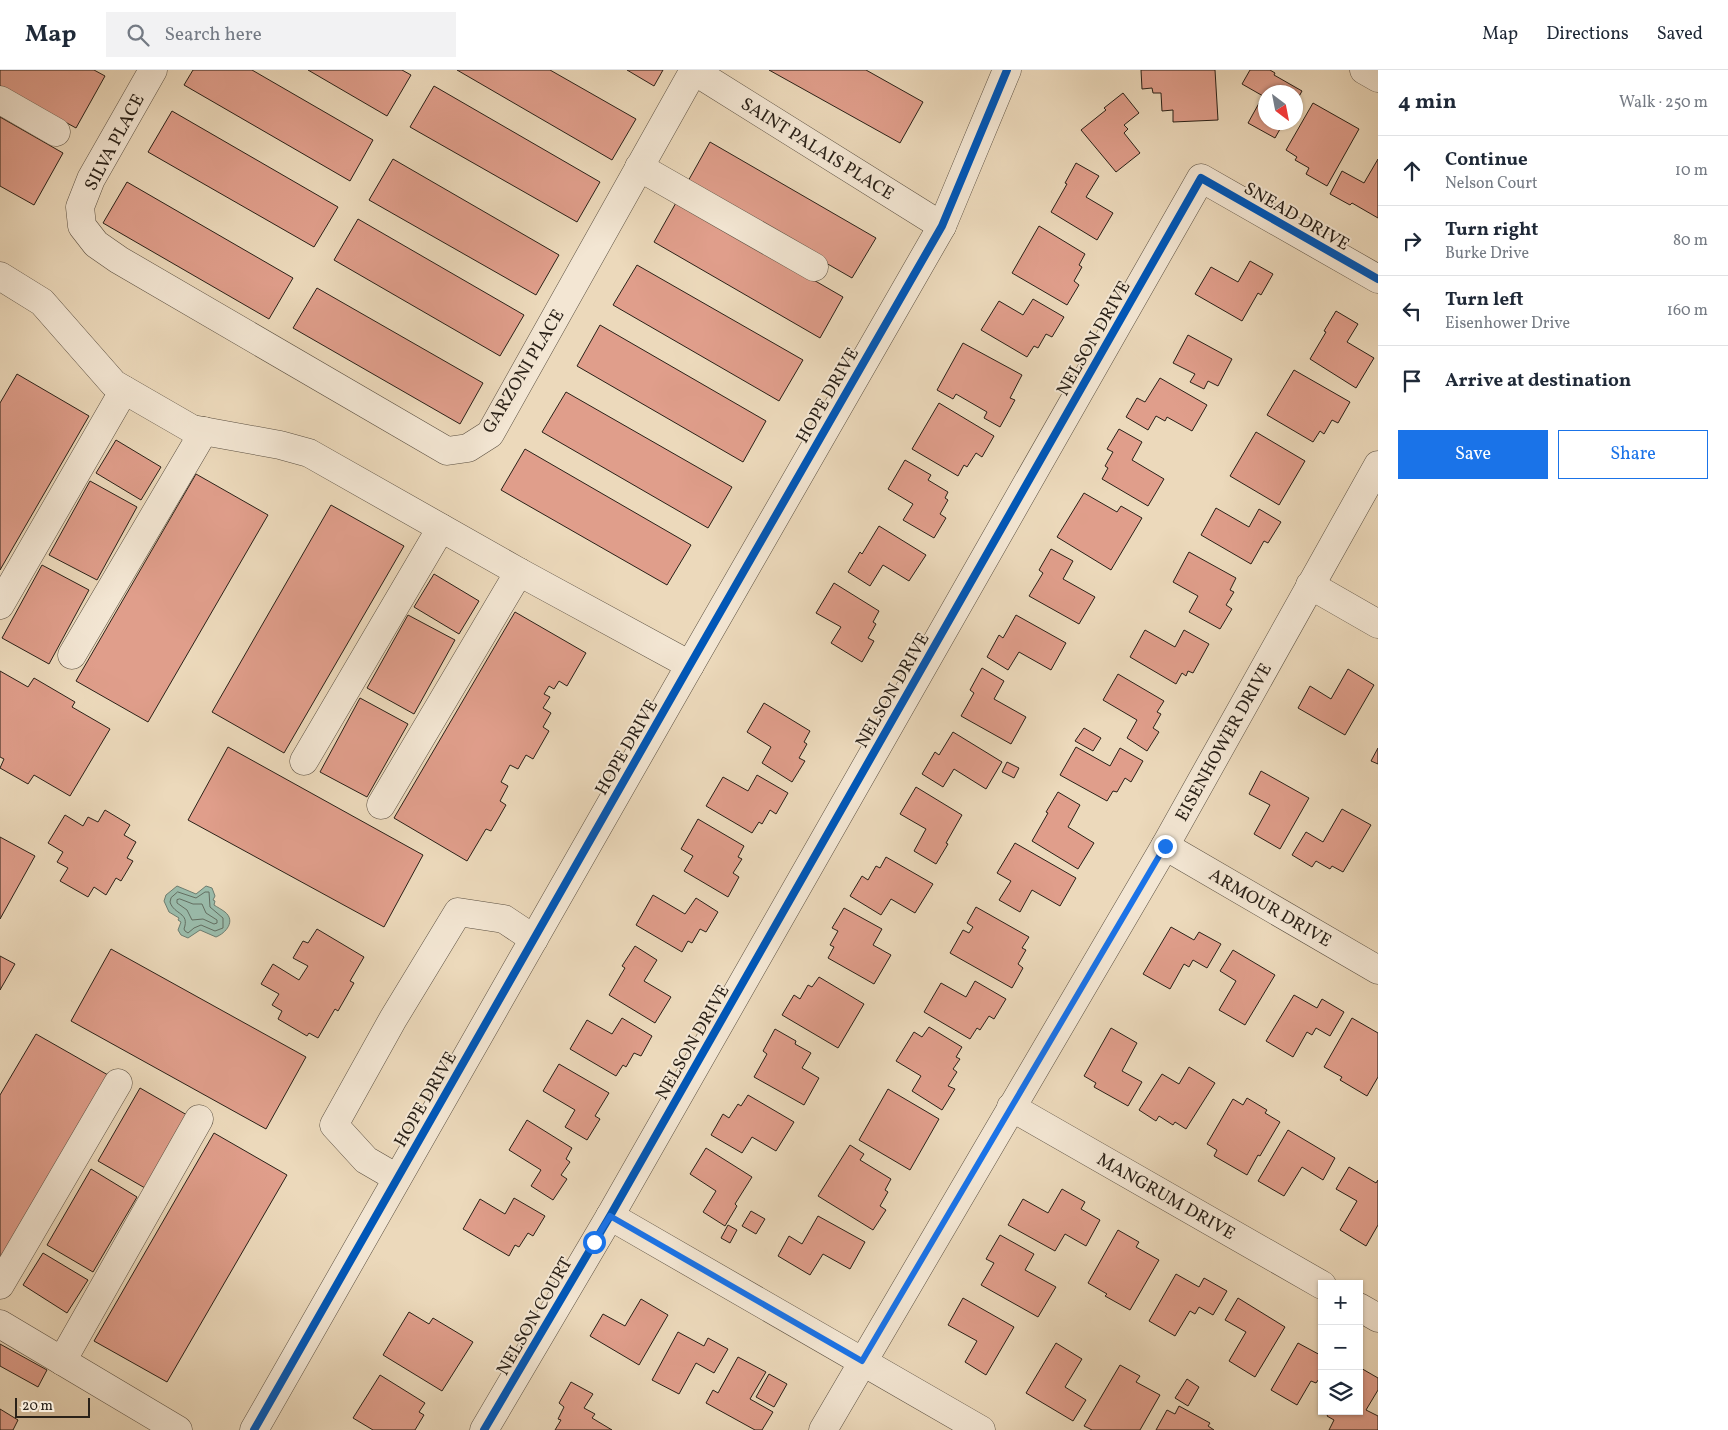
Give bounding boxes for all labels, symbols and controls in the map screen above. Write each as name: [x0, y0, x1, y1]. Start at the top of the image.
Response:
search box: [106, 12, 456, 57]
text: Map: [25, 18, 76, 52]
icon: search: [124, 21, 152, 49]
text: Search here: [164, 22, 262, 48]
text: Map: [1482, 22, 1518, 47]
text: Directions: [1546, 22, 1629, 47]
text: Saved: [1657, 22, 1703, 47]
north arrow: [1258, 85, 1303, 130]
text: 4 min: [1398, 88, 1457, 117]
street label: SILVA PLACE: [79, 90, 151, 196]
street label: SAINT PALAIS PLACE: [736, 92, 899, 207]
text: Walk · 250 m: [1619, 92, 1708, 114]
text: Continue: [1445, 147, 1528, 173]
icon: ahead: [1398, 157, 1426, 185]
text: 10 m: [1675, 160, 1708, 182]
text: Nelson Court: [1445, 173, 1538, 195]
street label: SNEAD DRIVE: [1239, 177, 1354, 258]
text: Turn right: [1445, 217, 1538, 243]
icon: right: [1398, 227, 1426, 255]
text: 80 m: [1673, 230, 1708, 252]
text: Burke Drive: [1445, 243, 1529, 265]
street label: NELSON DRIVE: [1051, 276, 1138, 401]
text: Turn left: [1445, 287, 1524, 313]
icon: left: [1398, 297, 1426, 325]
text: 160 m: [1667, 300, 1708, 322]
street label: GARZONI PLACE: [477, 305, 571, 439]
text: Eisenhower Drive: [1445, 313, 1570, 335]
street label: HOPE DRIVE: [791, 343, 866, 448]
icon: arrive: [1398, 367, 1426, 395]
text: Arrive at destination: [1445, 368, 1631, 394]
button: Save: [1398, 430, 1548, 479]
button: Share: [1558, 430, 1708, 479]
street label: NELSON DRIVE: [850, 628, 937, 753]
street label: EISENHOWER DRIVE: [1170, 659, 1279, 826]
street label: HOPE DRIVE: [590, 695, 665, 800]
route end: [1154, 835, 1177, 858]
street label: ARMOUR DRIVE: [1204, 863, 1336, 954]
street label: NELSON DRIVE: [650, 980, 737, 1105]
street label: HOPE DRIVE: [389, 1047, 464, 1152]
street label: MANGRUM DRIVE: [1092, 1148, 1240, 1247]
route start: [583, 1231, 606, 1254]
street label: NELSON COURT: [491, 1253, 580, 1380]
map controls: [1318, 1280, 1363, 1415]
button: +: [1318, 1280, 1363, 1325]
button: −: [1318, 1325, 1363, 1370]
button: layers: [1318, 1370, 1363, 1415]
scale bar: [15, 1395, 90, 1418]
text: 20 m: [22, 1397, 53, 1416]

